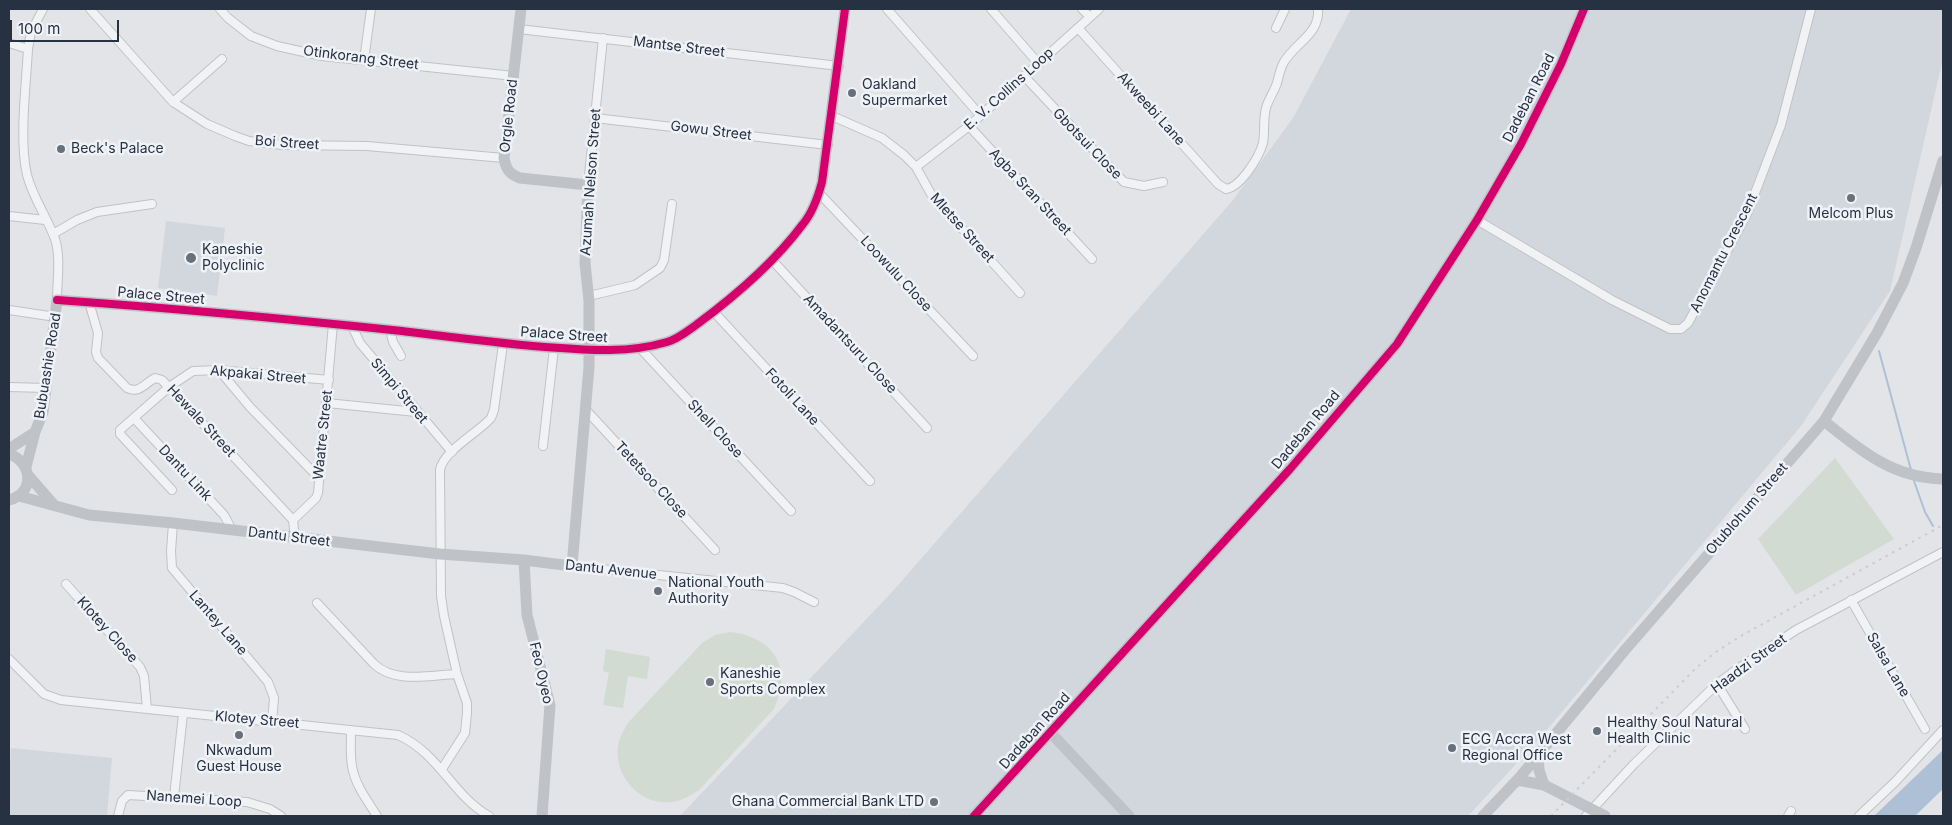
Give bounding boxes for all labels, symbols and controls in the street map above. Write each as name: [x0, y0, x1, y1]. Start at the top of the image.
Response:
scale bar: [12, 10, 121, 42]
text: 100 m: [18, 19, 60, 38]
street label: Mantse Street: [632, 33, 726, 61]
street label: Otinkorang Street: [302, 43, 420, 73]
street label: E. V. Collins Loop: [961, 45, 1057, 133]
street label: Dadeban Road: [1499, 51, 1559, 145]
street label: Akweebi Lane: [1114, 69, 1188, 149]
place label: Oakland Supermarket: [862, 77, 947, 110]
street label: Orgle Road: [497, 79, 521, 153]
marker: Oakland Supermarket: [846, 87, 858, 99]
street label: Gbotsui Close: [1049, 105, 1125, 183]
street label: Azumah Nelson Street: [577, 108, 605, 256]
street label: Gowu Street: [669, 118, 753, 144]
street label: Boi Street: [254, 132, 320, 154]
place label: Beck's Palace: [71, 141, 164, 157]
marker: Beck's Palace: [55, 143, 67, 155]
street label: Agba Sran Street: [985, 145, 1075, 239]
street label: Mletse Street: [926, 190, 998, 266]
street label: Anomantu Crescent: [1687, 191, 1761, 315]
marker: Melcom Plus: [1845, 192, 1857, 204]
place label: Melcom Plus: [1809, 206, 1893, 222]
street label: Loowulu Close: [857, 233, 935, 315]
place label: Kaneshie Polyclinic: [202, 242, 265, 274]
marker: Kaneshie Polyclinic: [184, 251, 198, 265]
street label: Palace Street: [117, 284, 205, 308]
street label: Amadantsuru Close: [800, 291, 900, 397]
street label: Bubuashie Road: [31, 312, 65, 420]
street label: Palace Street: [520, 324, 608, 346]
street label: Simpi Street: [367, 355, 431, 427]
street label: Akpakai Street: [209, 362, 307, 388]
street label: Fotoli Lane: [761, 365, 823, 429]
street label: Hewale Street: [163, 381, 239, 461]
street label: Dadeban Road: [1268, 387, 1344, 473]
street label: Waatre Street: [310, 389, 336, 481]
street label: Shell Close: [684, 396, 746, 462]
street label: Tetetsoo Close: [611, 438, 691, 522]
street label: Dantu Link: [155, 442, 215, 504]
street label: Otublohum Street: [1703, 460, 1791, 558]
street label: Dantu Street: [247, 524, 331, 550]
street label: Dantu Avenue: [564, 557, 658, 583]
place label: National Youth Authority: [668, 575, 764, 608]
marker: National Youth Authority: [652, 585, 664, 597]
street label: Lantey Lane: [185, 587, 251, 659]
street label: Klotey Close: [73, 594, 141, 666]
street label: Salsa Lane: [1863, 630, 1913, 700]
street label: Haadzi Street: [1708, 631, 1790, 697]
street label: Feo Oyeo: [526, 640, 556, 706]
place label: Kaneshie Sports Complex: [720, 666, 826, 699]
marker: Kaneshie Sports Complex: [704, 676, 716, 688]
street label: Dadeban Road: [996, 689, 1074, 773]
street label: Klotey Street: [214, 708, 300, 732]
place label: Healthy Soul Natural Health Clinic: [1607, 715, 1742, 748]
marker: Healthy Soul Natural Health Clinic: [1591, 725, 1603, 737]
marker: Nkwadum Guest House: [233, 729, 245, 741]
place label: ECG Accra West Regional Office: [1462, 732, 1571, 764]
marker: ECG Accra West Regional Office: [1446, 742, 1458, 754]
place label: Nkwadum Guest House: [196, 743, 282, 776]
street label: Nanemei Loop: [146, 787, 242, 811]
place label: Ghana Commercial Bank LTD: [732, 794, 924, 810]
marker: Ghana Commercial Bank LTD: [928, 796, 940, 808]

